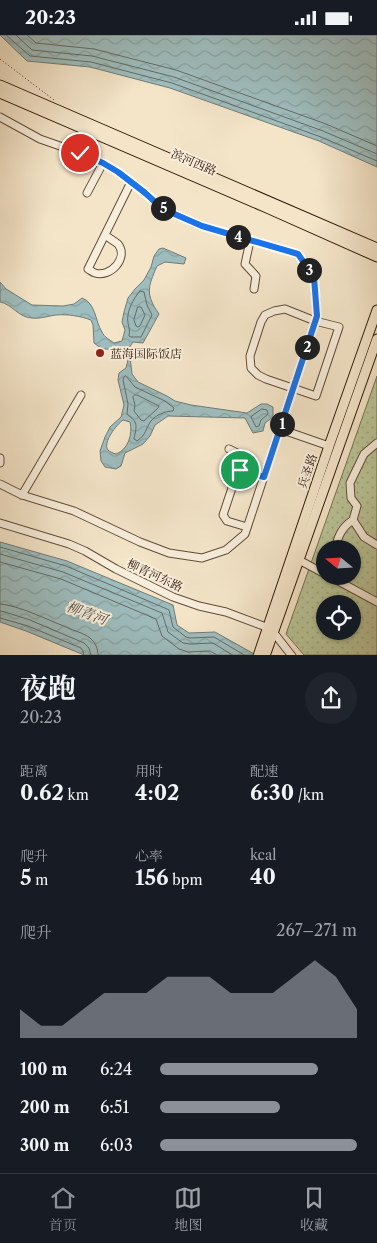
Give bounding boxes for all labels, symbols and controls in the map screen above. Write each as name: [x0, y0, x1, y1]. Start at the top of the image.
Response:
text: 20:23: [25, 6, 76, 29]
pin: [59, 132, 101, 174]
icon: check: [66, 139, 94, 167]
street label: 滨河西路: [169, 146, 219, 178]
pin: 5: [150, 195, 176, 221]
text: 5: [160, 199, 167, 217]
pin: 4: [226, 225, 250, 249]
text: 4: [234, 228, 243, 246]
pin: 3: [296, 257, 322, 283]
text: 3: [306, 261, 313, 279]
pin: 2: [294, 335, 320, 359]
text: 2: [303, 338, 312, 356]
place label: 蓝海国际饭店: [110, 346, 182, 361]
marker: 蓝海国际饭店: [94, 347, 106, 359]
pin: 1: [270, 411, 294, 437]
text: 1: [279, 415, 286, 433]
pin: [219, 449, 261, 491]
street label: 兵圣路: [294, 452, 320, 490]
icon: arrive: [226, 456, 254, 484]
north arrow: [316, 540, 361, 585]
map controls: [316, 540, 361, 640]
street label: 柳青河东路: [125, 556, 185, 594]
button: locate: [316, 595, 361, 640]
water label: 柳青河: [64, 597, 113, 630]
text: 夜跑: [20, 671, 76, 705]
button: share: [305, 672, 357, 724]
text: 20:23: [20, 707, 62, 727]
text: 距离: [20, 762, 48, 780]
text: 用时: [135, 762, 163, 780]
text: 配速: [250, 762, 278, 780]
text: 0.62: [20, 780, 64, 805]
text: 4:02: [135, 780, 179, 805]
text: 6:30: [250, 780, 294, 805]
text: km: [64, 786, 89, 804]
text: /km: [294, 786, 324, 804]
text: kcal: [250, 846, 276, 864]
text: 爬升: [20, 847, 48, 865]
text: 心率: [135, 847, 163, 865]
text: 40: [250, 864, 276, 889]
text: 5: [20, 865, 32, 890]
text: 156: [135, 865, 169, 890]
text: m: [32, 871, 48, 889]
text: bpm: [169, 871, 202, 889]
text: 267–271 m: [276, 920, 357, 940]
text: 爬升: [20, 922, 52, 942]
text: 100 m: [20, 1059, 67, 1079]
text: 6:24: [100, 1059, 132, 1079]
text: 200 m: [20, 1097, 70, 1117]
text: 6:51: [100, 1097, 129, 1117]
text: 300 m: [20, 1135, 69, 1155]
text: 6:03: [100, 1135, 133, 1155]
tab: 首页: [49, 1184, 77, 1234]
tab: 地图: [174, 1184, 202, 1234]
tab: 收藏: [300, 1184, 328, 1234]

